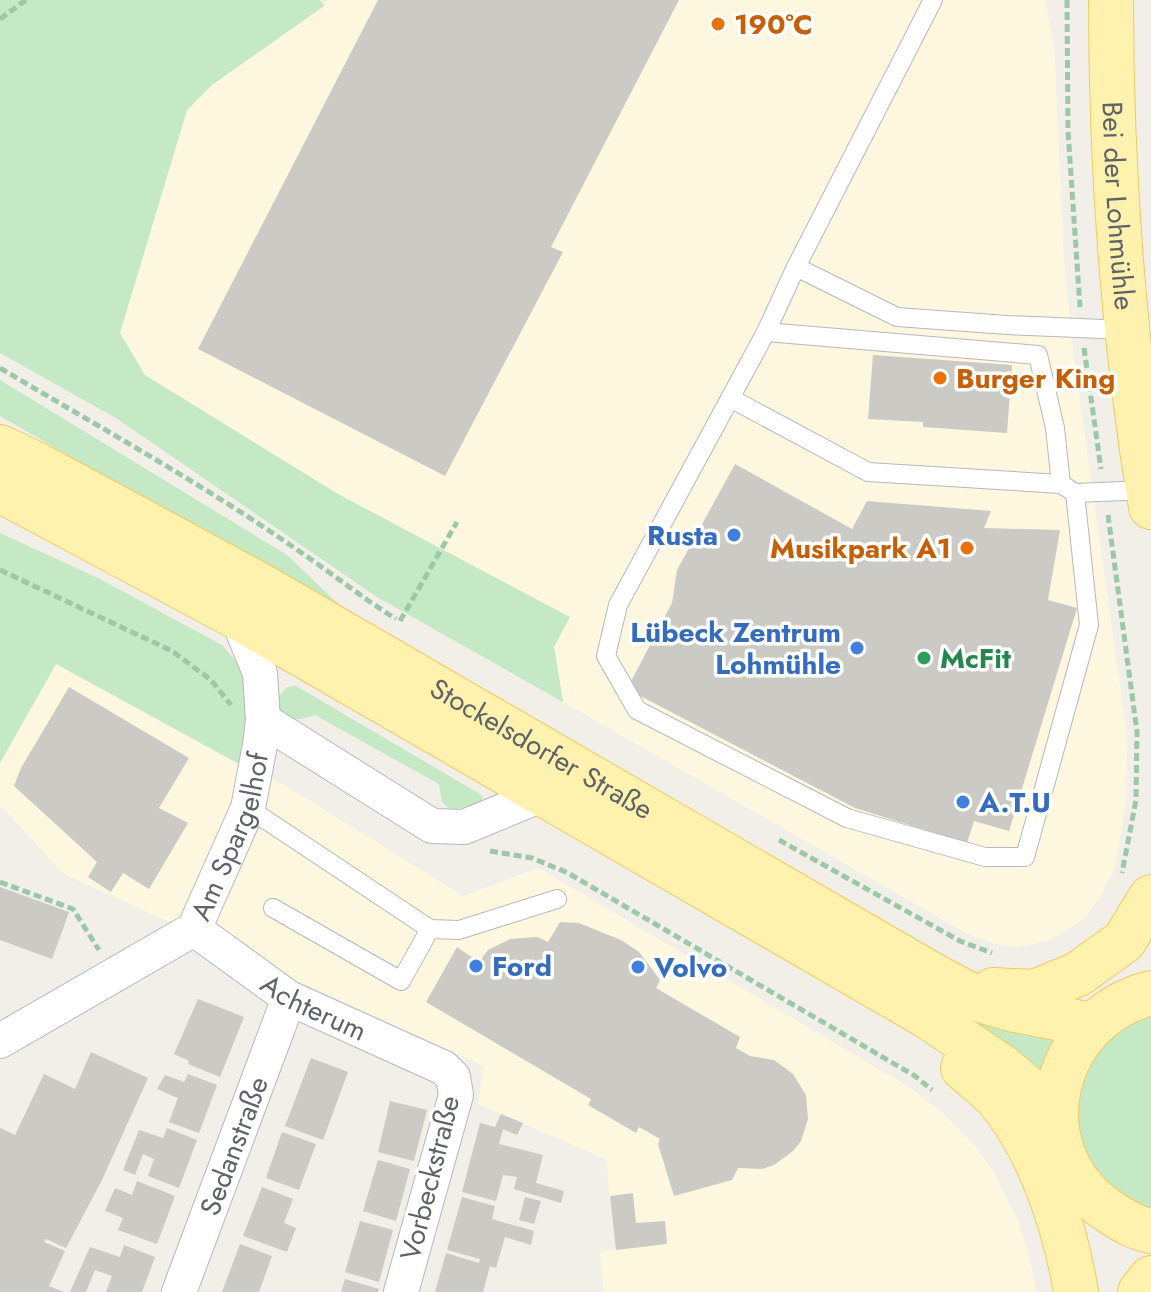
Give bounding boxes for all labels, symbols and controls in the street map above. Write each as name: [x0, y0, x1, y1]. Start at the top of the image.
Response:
place label: 190°C: [734, 4, 813, 45]
marker: 190°C: [709, 15, 727, 33]
street label: Bei der Lohmühle: [1092, 101, 1146, 312]
place label: Burger King: [956, 358, 1115, 399]
marker: Burger King: [931, 369, 949, 387]
place label: Rusta: [647, 515, 718, 556]
marker: Rusta: [725, 526, 743, 544]
place label: Musikpark A1: [770, 528, 951, 569]
marker: Musikpark A1: [958, 539, 976, 557]
place label: Lübeck Zentrum Lohmühle: [630, 612, 841, 685]
place label: McFit: [940, 638, 1011, 679]
marker: Lübeck Zentrum Lohmühle: [848, 639, 866, 657]
marker: McFit: [915, 649, 933, 667]
street label: Stockelsdorfer Straße: [423, 668, 661, 829]
street label: Am Spargelhof: [180, 748, 279, 927]
place label: A.T.U: [978, 782, 1051, 823]
marker: A.T.U: [954, 793, 972, 811]
place label: Ford: [492, 946, 552, 987]
place label: Volvo: [653, 947, 727, 988]
marker: Ford: [467, 957, 485, 975]
marker: Volvo: [629, 958, 647, 976]
street label: Achterum: [252, 964, 374, 1051]
street label: Sedanstraße: [189, 1071, 278, 1221]
street label: Vorbeckstraße: [390, 1091, 470, 1265]

